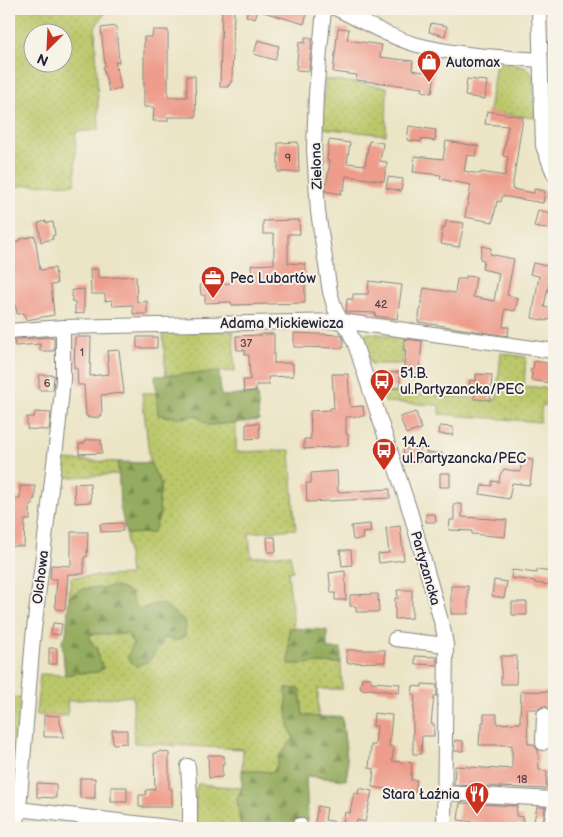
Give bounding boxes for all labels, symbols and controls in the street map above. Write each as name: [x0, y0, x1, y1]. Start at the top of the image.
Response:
north arrow: [22, 22, 72, 72]
shop icon: Automax: [416, 49, 442, 83]
text: N: [35, 50, 51, 69]
place label: Automax: [446, 54, 501, 71]
street label: Zielona: [307, 142, 326, 191]
house number: 9: [285, 152, 291, 165]
office icon: Pec Lubartów: [200, 265, 226, 299]
place label: Pec Lubartów: [230, 270, 316, 287]
house number: 42: [374, 298, 388, 311]
street label: Adama Mickiewicza: [220, 315, 344, 332]
house number: 37: [240, 337, 253, 350]
house number: 1: [80, 346, 84, 359]
place label: 51.B. ul.Partyzancka/PEC: [400, 365, 524, 398]
bus stop icon: 51.B. ul.Partyzancka/PEC: [369, 368, 395, 402]
house number: 6: [44, 377, 51, 390]
place label: 14.A. ul.Partyzancka/PEC: [402, 434, 526, 467]
bus stop icon: 14.A. ul.Partyzancka/PEC: [371, 437, 397, 471]
street label: Partyzancka: [407, 529, 444, 607]
street label: Olchowa: [29, 549, 52, 605]
house number: 18: [517, 773, 527, 786]
restaurant icon: Stara Łaźnia: [464, 781, 490, 815]
place label: Stara Łaźnia: [382, 786, 460, 803]

